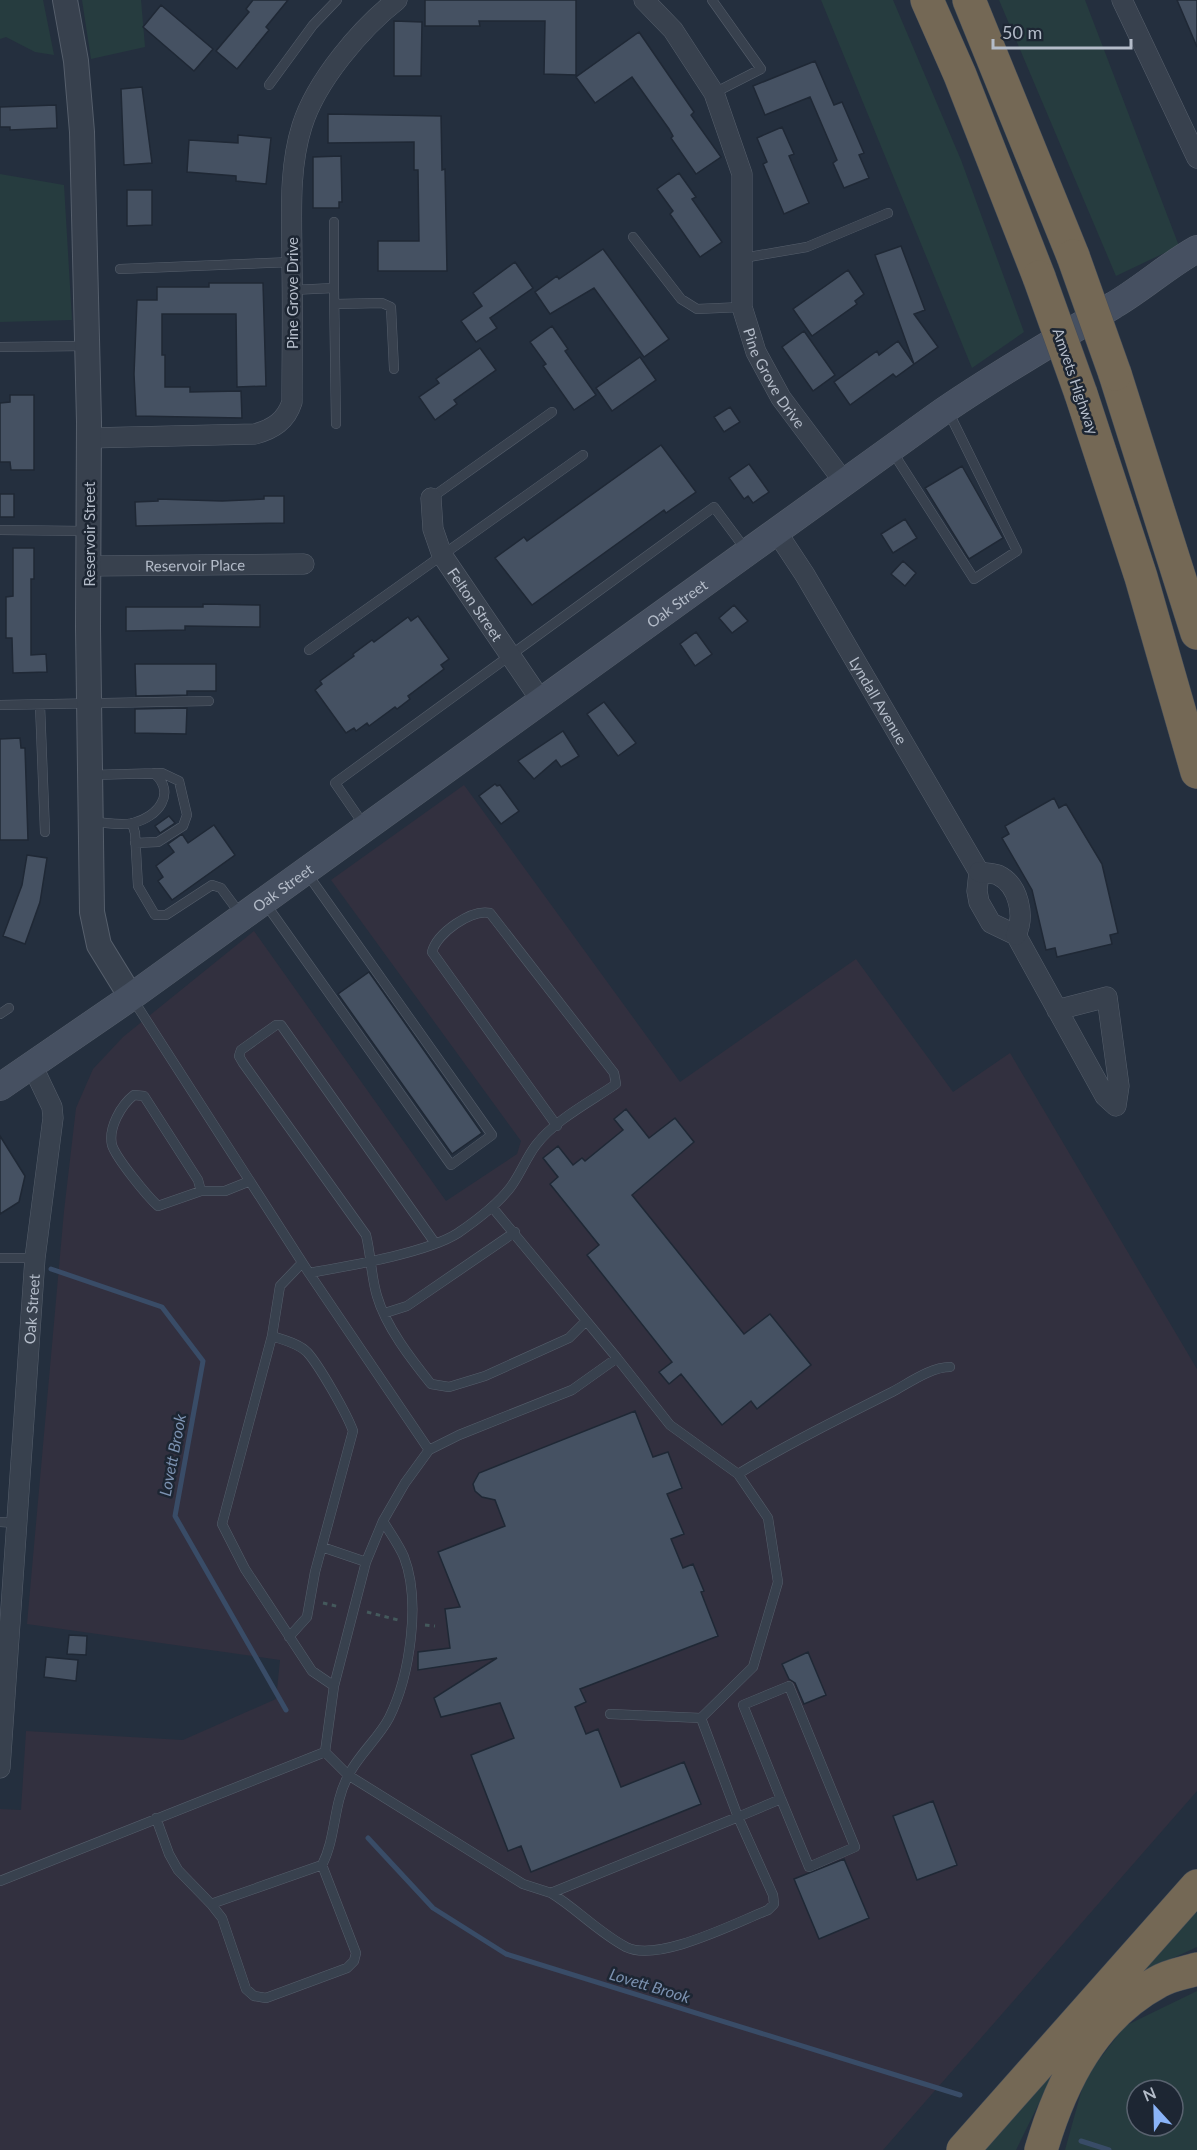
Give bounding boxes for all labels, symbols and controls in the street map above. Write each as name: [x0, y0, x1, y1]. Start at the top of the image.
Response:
scale bar: [993, 12, 1131, 50]
text: 50 m: [1002, 21, 1042, 43]
street label: Pine Grove Drive: [283, 237, 301, 349]
street label: Pine Grove Drive: [740, 326, 809, 431]
street label: Amvets Highway: [1049, 326, 1103, 437]
street label: Reservoir Street: [80, 481, 98, 586]
street label: Reservoir Place: [145, 556, 245, 574]
street label: Felton Street: [444, 564, 507, 645]
street label: Oak Street: [643, 575, 711, 631]
street label: Lyndall Avenue: [846, 653, 911, 747]
street label: Oak Street: [249, 859, 317, 915]
street label: Oak Street: [20, 1273, 43, 1345]
water label: Lovett Brook: [155, 1412, 189, 1498]
water label: Lovett Brook: [607, 1964, 693, 2006]
north arrow: [1125, 2078, 1185, 2138]
text: N: [1140, 2083, 1158, 2105]

